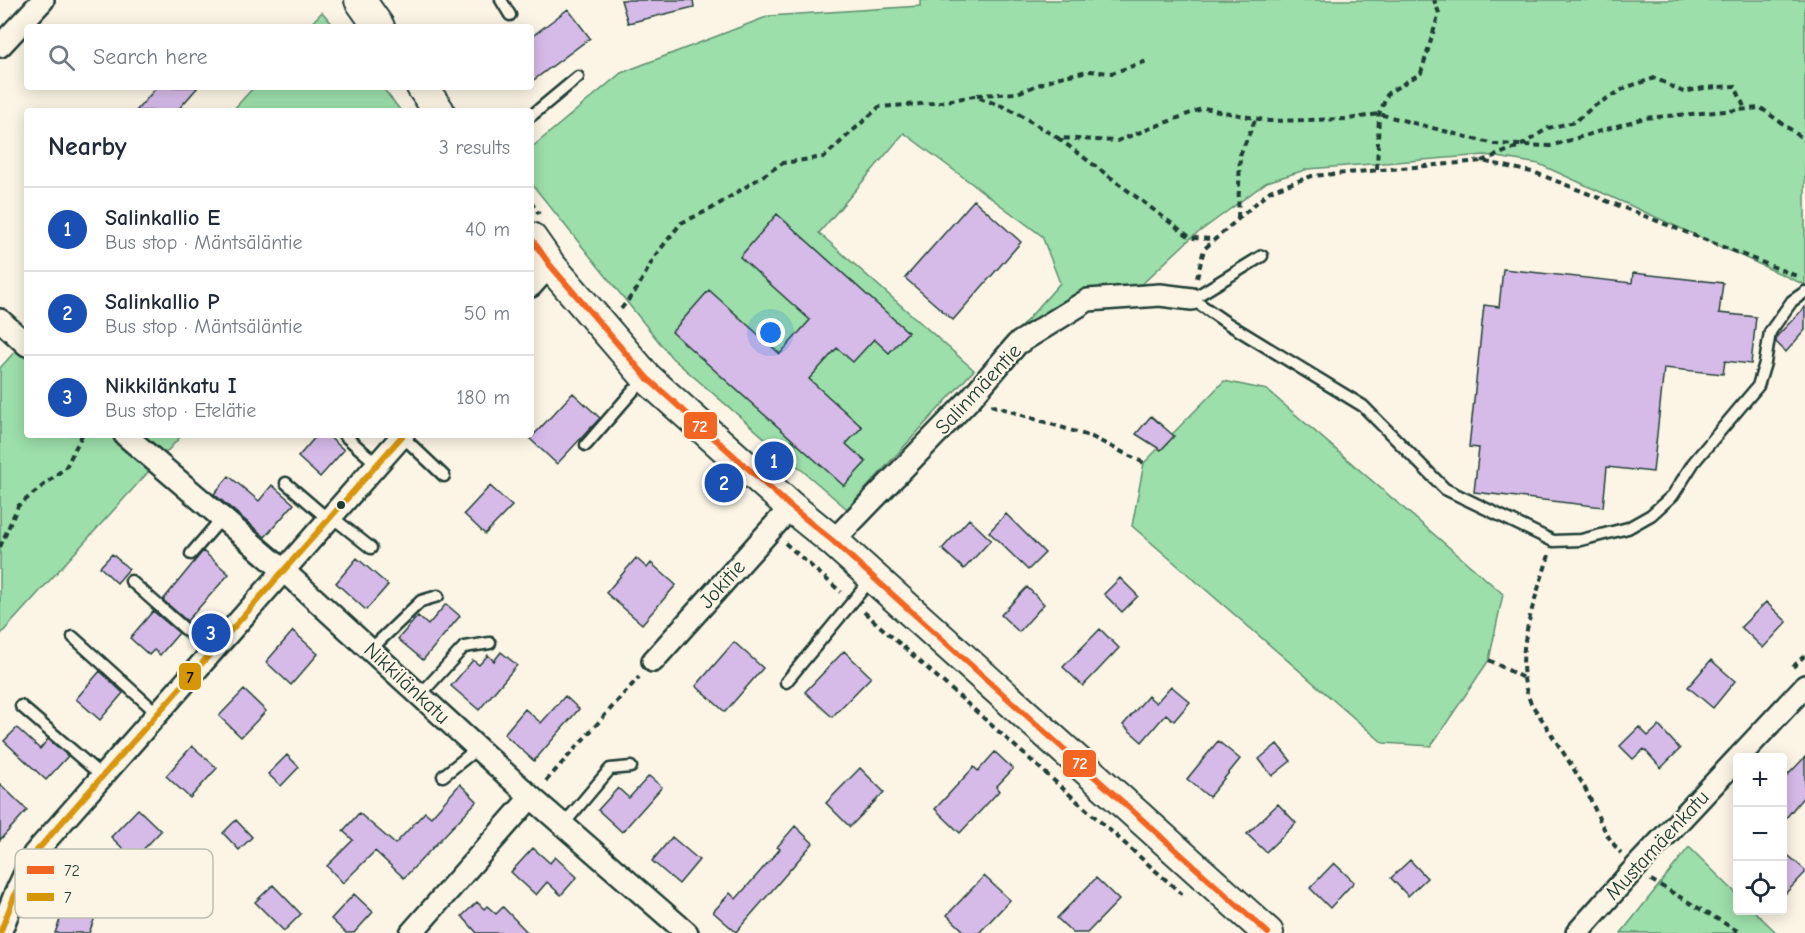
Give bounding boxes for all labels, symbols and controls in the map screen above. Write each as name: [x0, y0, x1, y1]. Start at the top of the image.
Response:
search box: [24, 24, 534, 90]
icon: search: [45, 41, 78, 74]
text: Search here: [93, 44, 208, 70]
text: Nearby: [48, 132, 127, 162]
text: 3 results: [439, 136, 510, 159]
text: Salinkallio E: [105, 205, 220, 231]
text: 1: [64, 218, 71, 241]
text: 40 m: [465, 218, 510, 241]
text: Bus stop · Mäntsäläntie: [105, 231, 303, 254]
text: Salinkallio P: [105, 289, 219, 315]
text: 2: [63, 302, 72, 325]
text: 50 m: [464, 302, 510, 325]
text: Bus stop · Mäntsäläntie: [105, 315, 303, 338]
your location: [756, 318, 785, 347]
street label: Salinmäentie: [930, 339, 1026, 439]
text: Nikkilänkatu I: [105, 373, 237, 399]
text: 3: [63, 386, 72, 409]
text: 180 m: [456, 386, 510, 409]
text: Bus stop · Etelätie: [105, 399, 256, 422]
line badge: 72: [683, 411, 718, 440]
text: 72: [692, 418, 708, 436]
pin: 1: [754, 438, 794, 484]
pin: 2: [704, 460, 744, 506]
unlabelled marker: [335, 499, 347, 511]
street label: Jokitie: [694, 555, 750, 613]
pin: 3: [192, 610, 230, 656]
street label: Nikkilänkatu: [359, 637, 455, 729]
line badge: 7: [178, 662, 202, 691]
text: 7: [186, 669, 194, 687]
line badge: 72: [1062, 749, 1097, 778]
map controls: [1733, 753, 1787, 915]
button: +: [1733, 753, 1787, 807]
text: 72: [1072, 755, 1088, 773]
street label: Mustamäenkatu: [1600, 785, 1714, 905]
button: −: [1733, 807, 1787, 861]
legend: [15, 849, 213, 918]
button: locate: [1733, 861, 1787, 915]
text: 72: [64, 862, 80, 880]
text: 7: [64, 889, 72, 907]

